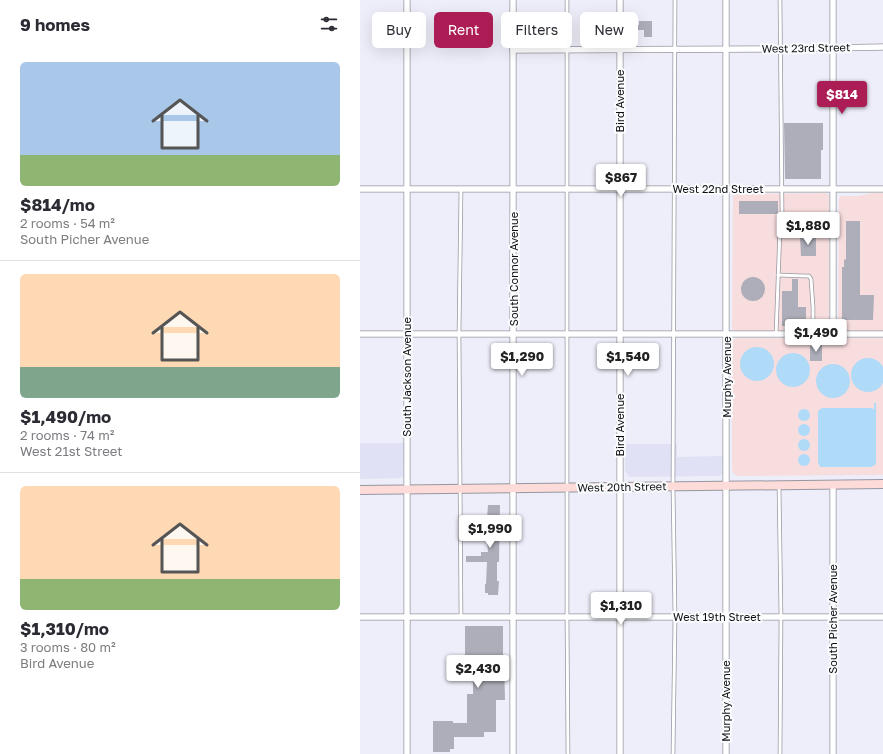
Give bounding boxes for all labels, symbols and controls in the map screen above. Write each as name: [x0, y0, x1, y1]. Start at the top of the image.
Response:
chip: Buy: [372, 12, 426, 48]
chip: Rent: [434, 12, 493, 48]
chip: Filters: [501, 12, 572, 48]
chip: New: [580, 12, 638, 48]
icon: filters: [318, 13, 340, 35]
text: 9 homes: [20, 14, 90, 35]
street label: West 23rd Street: [762, 40, 850, 55]
street label: Bird Avenue: [613, 70, 626, 132]
pin: $814: [818, 81, 866, 115]
text: $814: [826, 86, 858, 102]
icon: home: [144, 88, 216, 160]
pin: $867: [597, 164, 645, 198]
text: $867: [605, 169, 637, 185]
street label: West 22nd Street: [672, 182, 764, 195]
text: $814/mo: [20, 194, 95, 215]
street label: South Connor Avenue: [507, 212, 520, 326]
pin: $1,880: [775, 212, 841, 246]
text: 2 rooms · 54 m²: [20, 215, 115, 231]
text: $1,880: [786, 217, 830, 233]
text: South Picher Avenue: [20, 231, 149, 247]
icon: home: [144, 300, 216, 372]
street label: South Jackson Avenue: [400, 317, 413, 437]
pin: $1,490: [783, 319, 849, 353]
text: $1,490: [794, 324, 838, 340]
street label: Murphy Avenue: [720, 336, 733, 418]
pin: $1,290: [489, 343, 555, 377]
pin: $1,540: [595, 343, 661, 377]
text: $1,290: [500, 348, 544, 364]
text: $1,540: [606, 348, 650, 364]
street label: Bird Avenue: [613, 394, 626, 456]
text: $1,490/mo: [20, 406, 111, 427]
text: 2 rooms · 74 m²: [20, 427, 114, 443]
text: West 21st Street: [20, 443, 123, 459]
street label: West 20th Street: [577, 479, 667, 494]
icon: home: [144, 512, 216, 584]
pin: $1,990: [457, 515, 523, 549]
text: $1,990: [468, 520, 512, 536]
street label: South Picher Avenue: [826, 564, 839, 674]
pin: $1,310: [588, 592, 654, 626]
text: $1,310: [600, 597, 642, 613]
street label: West 19th Street: [673, 610, 761, 623]
text: $1,310/mo: [20, 618, 109, 639]
text: 3 rooms · 80 m²: [20, 639, 116, 655]
text: Bird Avenue: [20, 655, 94, 671]
pin: $2,430: [445, 655, 511, 689]
text: $2,430: [455, 660, 501, 676]
street label: Murphy Avenue: [719, 660, 732, 742]

